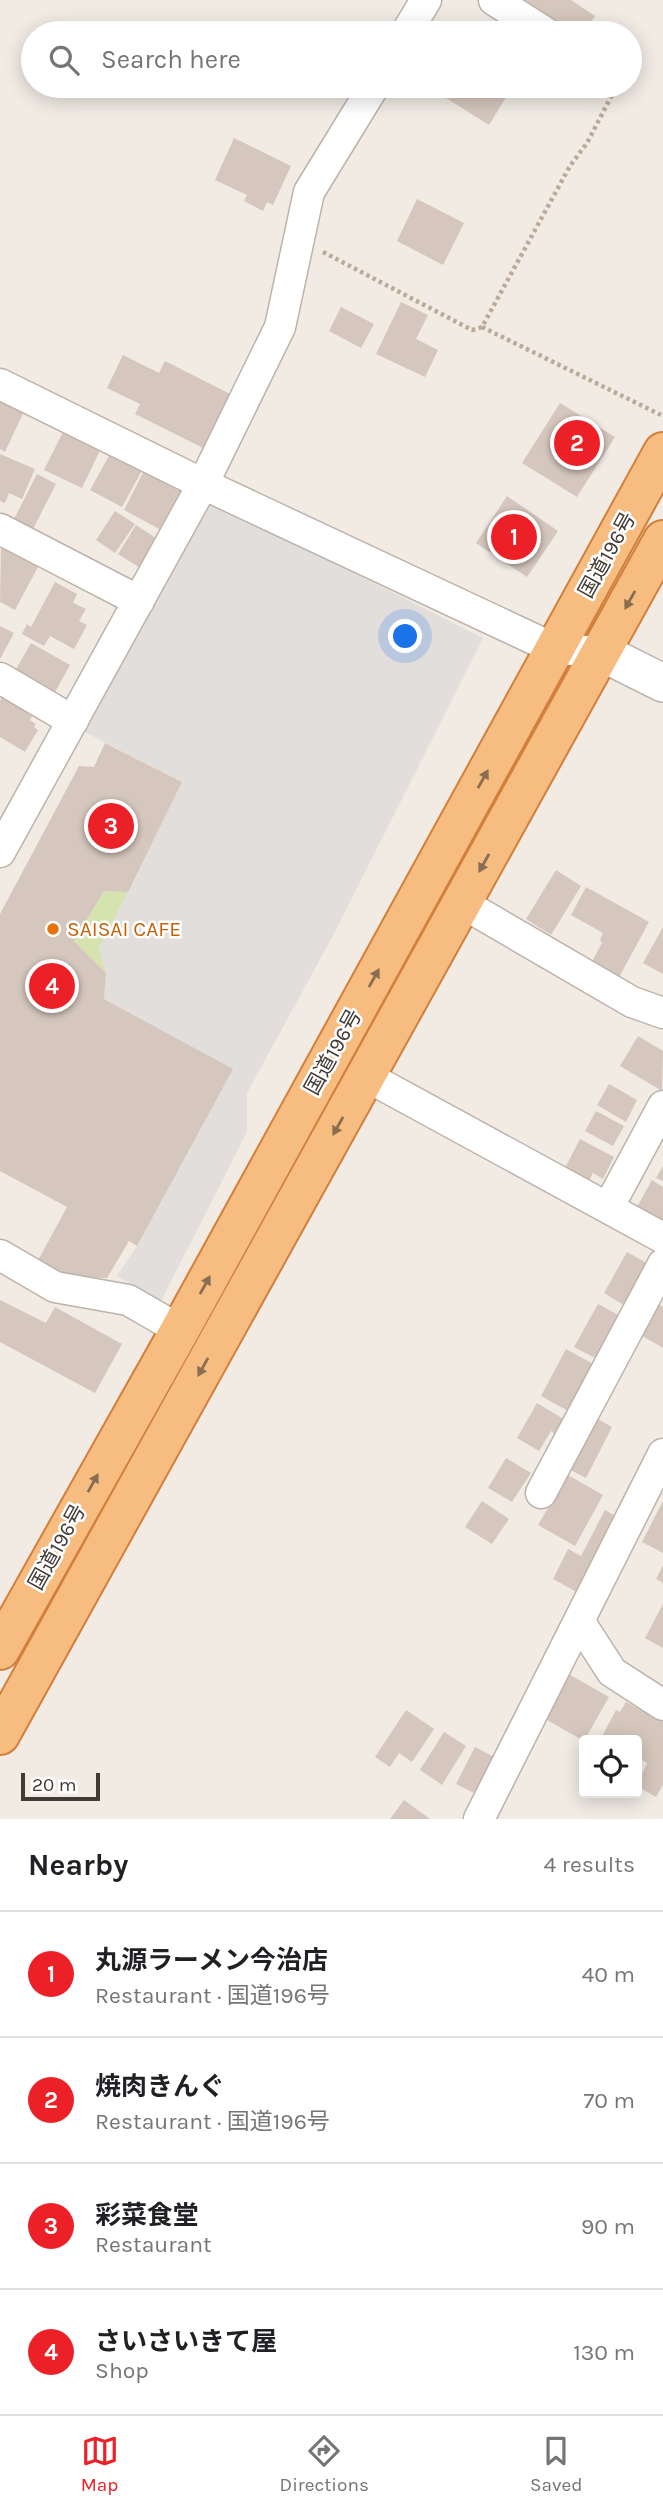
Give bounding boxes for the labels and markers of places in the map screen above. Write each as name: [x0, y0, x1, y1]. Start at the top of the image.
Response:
pin: 2: [554, 417, 600, 469]
pin: 1: [491, 511, 537, 563]
pin: 3: [88, 800, 134, 852]
place label: SAISAI CAFE: [67, 917, 181, 941]
marker: SAISAI CAFE: [45, 921, 61, 937]
pin: 4: [29, 960, 75, 1012]

